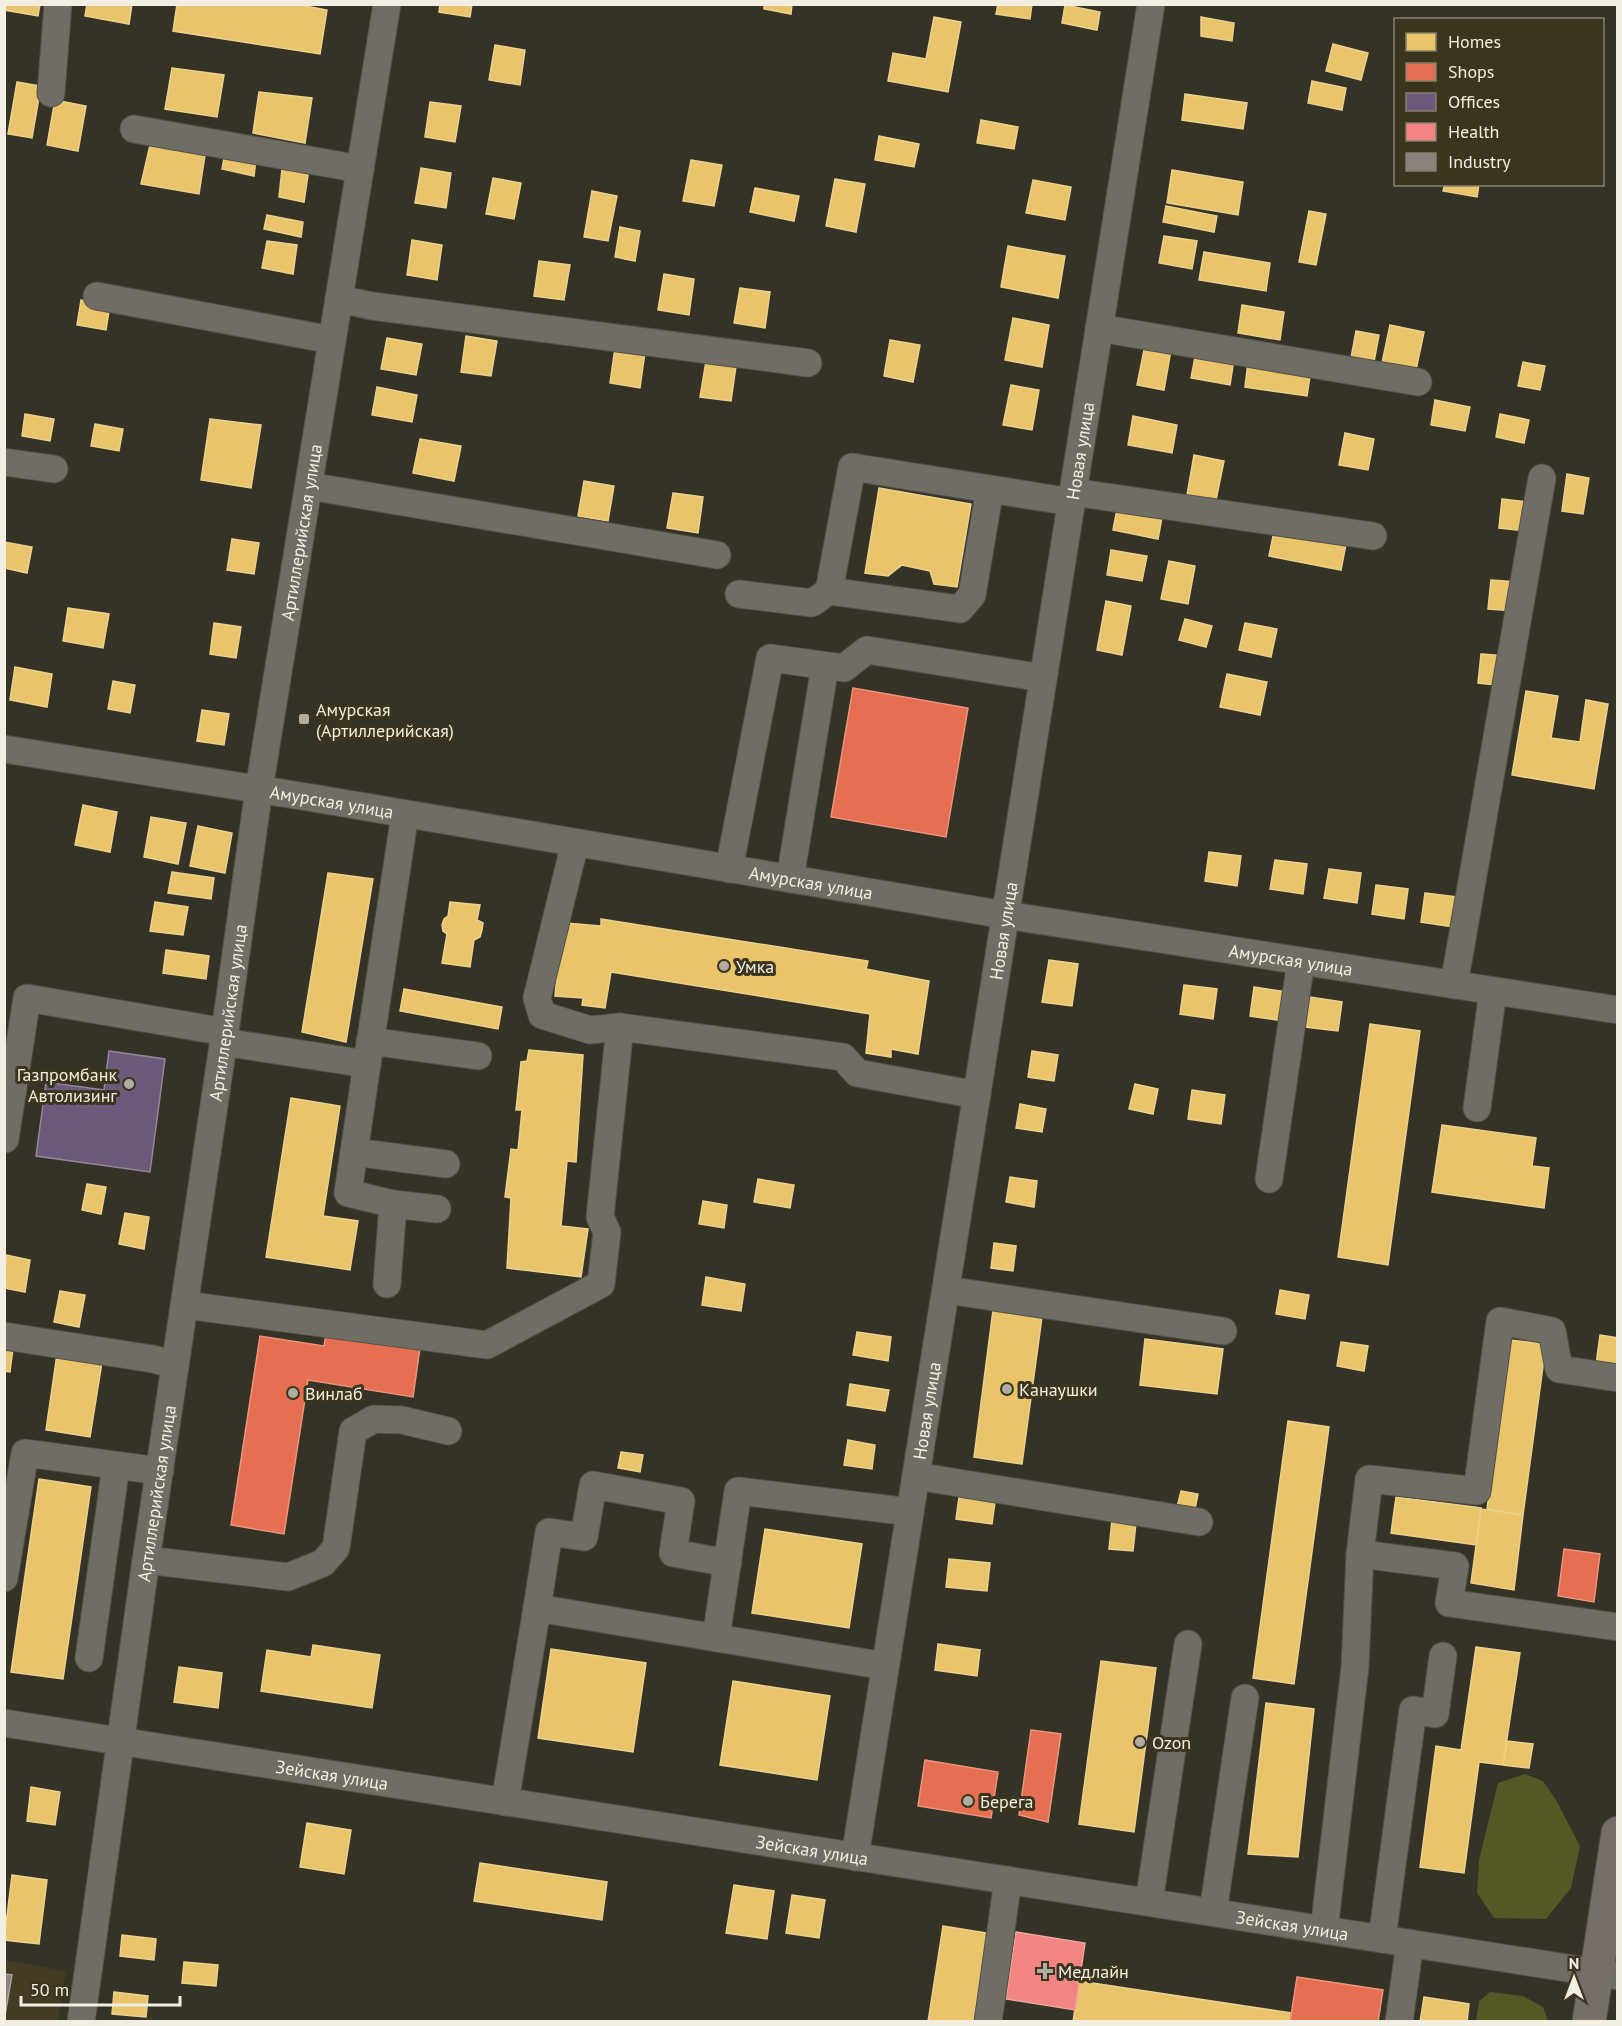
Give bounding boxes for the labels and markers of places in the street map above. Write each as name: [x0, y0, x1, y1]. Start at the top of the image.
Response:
place label: Амурская (Артиллерийская): [316, 698, 454, 742]
marker: Амурская (Артиллерийская): [297, 712, 311, 726]
place label: Умка: [736, 955, 774, 978]
marker: Умка: [717, 959, 731, 973]
place label: Газпромбанк Автолизинг: [17, 1063, 117, 1107]
marker: Газпромбанк Автолизинг: [122, 1077, 136, 1091]
place label: Канаушки: [1019, 1378, 1098, 1401]
place label: Винлаб: [305, 1382, 363, 1405]
marker: Канаушки: [1000, 1382, 1014, 1396]
marker: Винлаб: [286, 1386, 300, 1400]
place label: Ozon: [1152, 1731, 1191, 1754]
marker: Ozon: [1133, 1735, 1147, 1749]
place label: Берега: [980, 1790, 1034, 1813]
marker: Берега: [961, 1794, 975, 1808]
place label: Медлайн: [1058, 1960, 1129, 1983]
marker: Медлайн: [1036, 1962, 1054, 1980]

